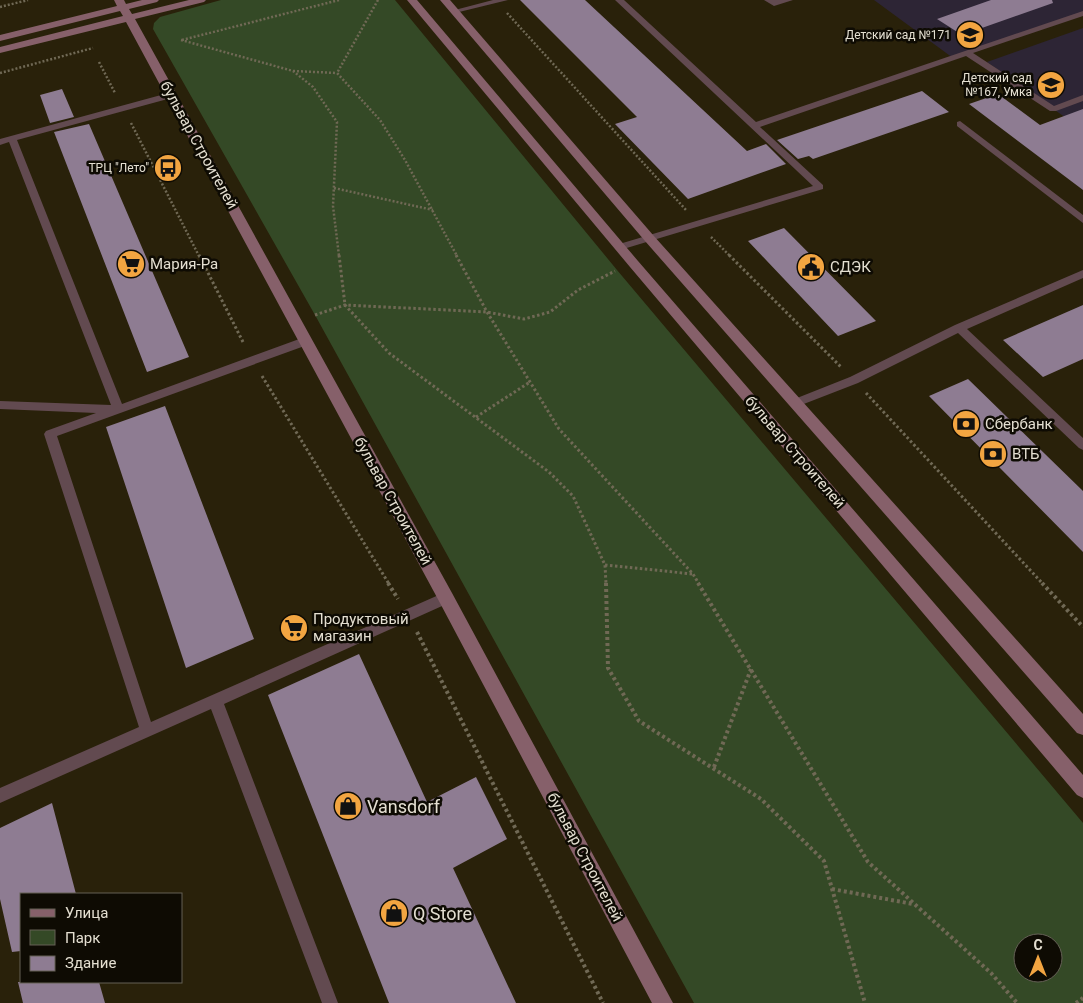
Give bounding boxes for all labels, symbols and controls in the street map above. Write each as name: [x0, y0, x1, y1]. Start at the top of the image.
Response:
school or university icon: Детский сад №171: [955, 20, 985, 50]
place label: Детский сад №171: [845, 28, 951, 42]
school or university icon: Детский сад №167, Умка: [1036, 70, 1066, 100]
place label: Детский сад №167, Умка: [962, 71, 1032, 99]
street label: бульвар Строителей: [156, 78, 242, 212]
bus stop icon: ТРЦ "Лето": [153, 153, 183, 183]
place label: ТРЦ "Лето": [88, 161, 149, 175]
supermarket icon: Мария-Ра: [116, 249, 146, 279]
public building icon: СДЭК: [796, 252, 826, 282]
place label: Мария-Ра: [150, 255, 218, 273]
place label: СДЭК: [830, 258, 871, 276]
street label: бульвар Строителей: [741, 392, 849, 512]
bank icon: Сбербанк: [951, 409, 981, 439]
place label: Сбербанк: [985, 415, 1053, 433]
street label: бульвар Строителей: [350, 434, 436, 568]
bank icon: ВТБ: [978, 439, 1008, 469]
place label: ВТБ: [1012, 445, 1040, 463]
place label: Продуктовый магазин: [313, 610, 409, 645]
supermarket icon: Продуктовый магазин: [279, 613, 309, 643]
street label: бульвар Строителей: [543, 790, 627, 924]
shop icon: Vansdorf: [333, 791, 363, 821]
place label: Vansdorf: [367, 796, 441, 817]
legend: [20, 893, 182, 983]
shop icon: Q Store: [379, 898, 409, 928]
place label: Q Store: [413, 903, 472, 924]
text: Улица: [65, 904, 108, 922]
text: Парк: [65, 929, 100, 947]
north arrow: [1013, 933, 1063, 983]
text: С: [1033, 937, 1043, 953]
text: Здание: [65, 954, 116, 972]

